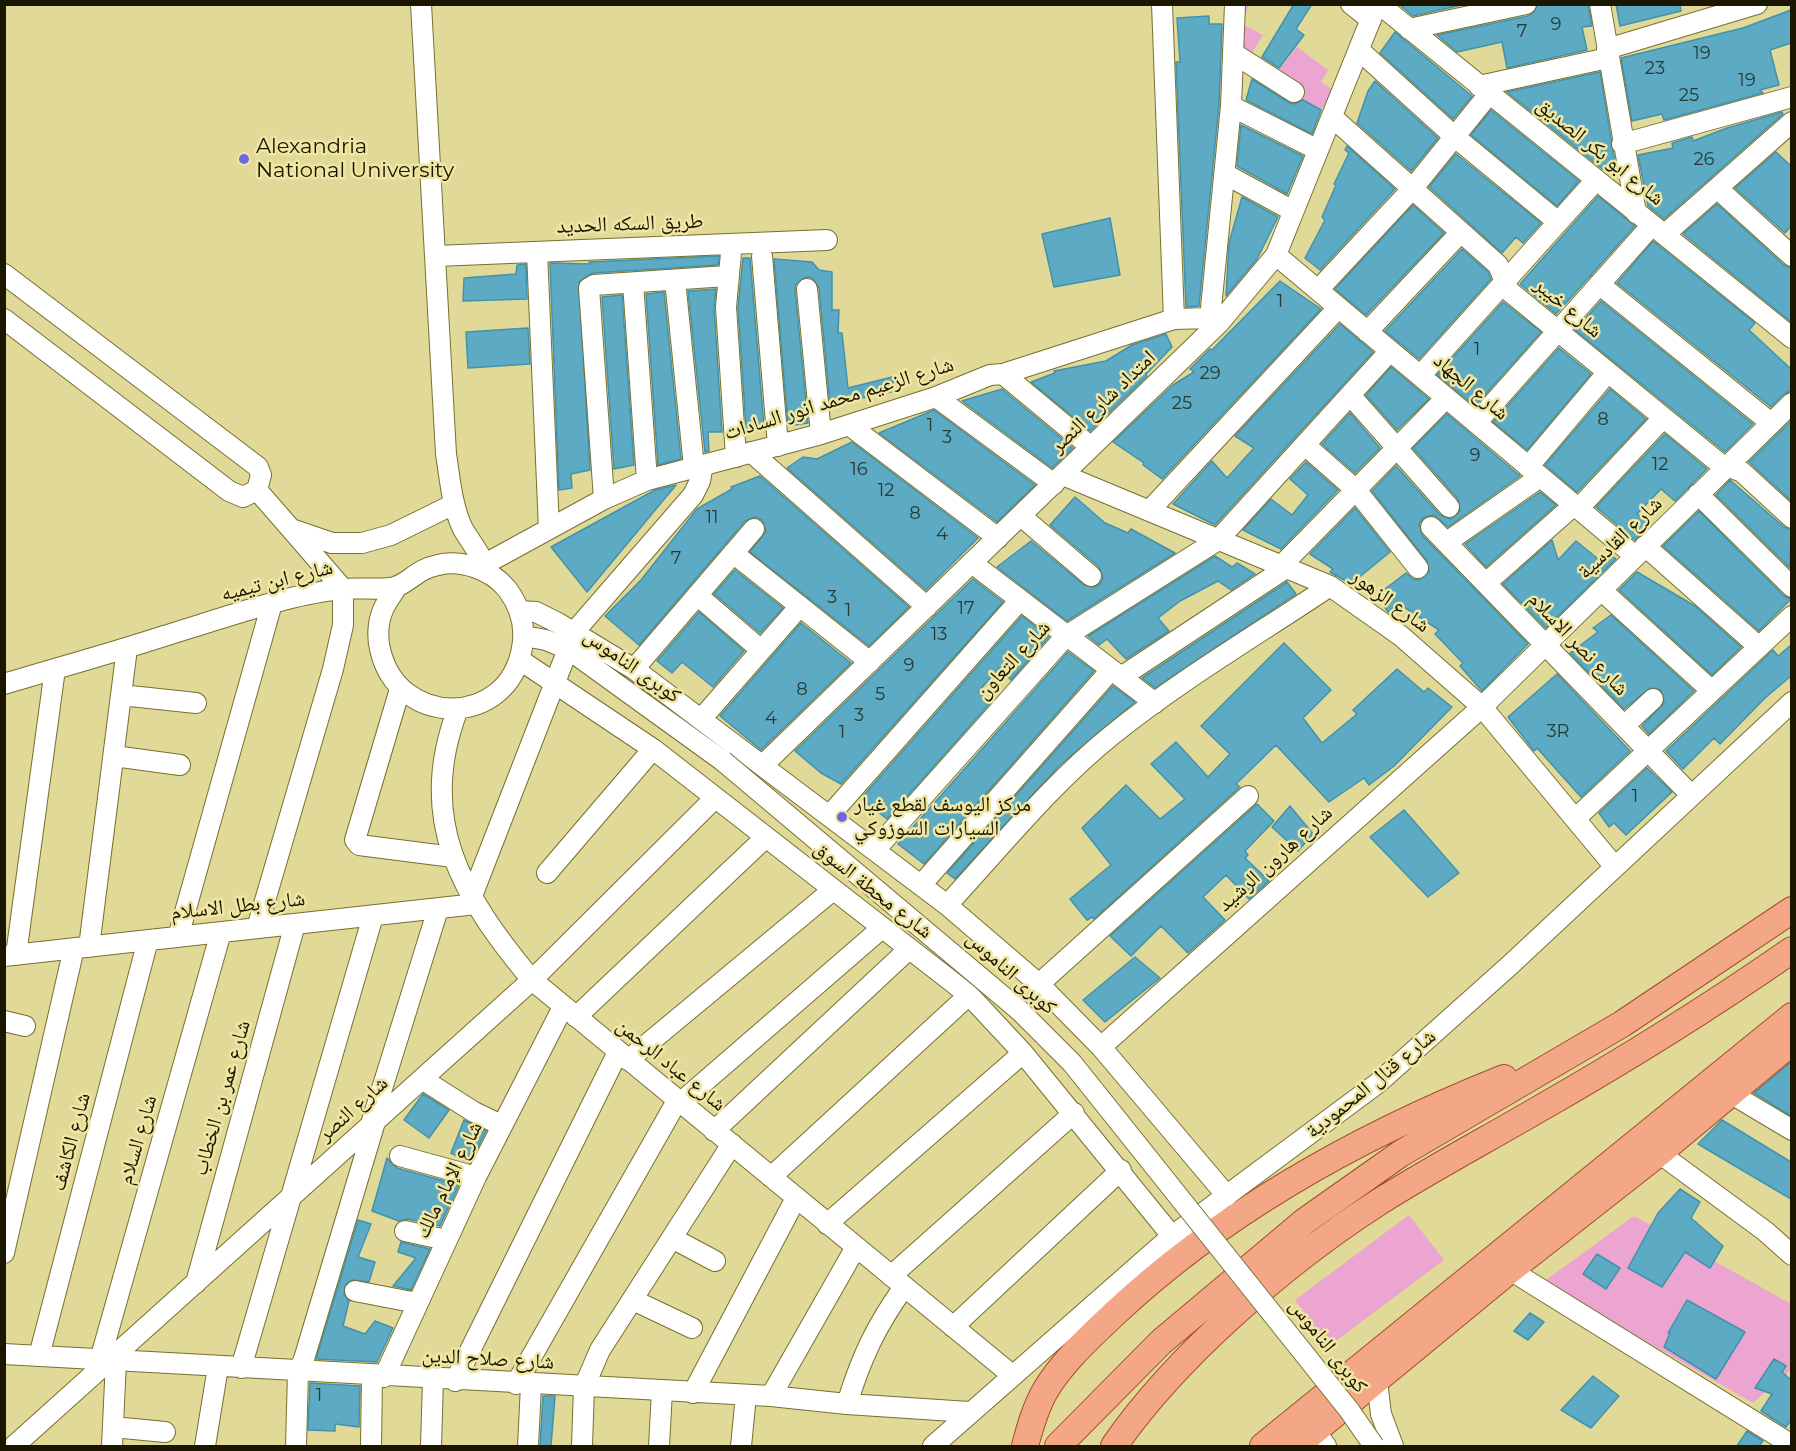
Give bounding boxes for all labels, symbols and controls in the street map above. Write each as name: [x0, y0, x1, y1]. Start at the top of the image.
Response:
house number: 9: [1551, 14, 1561, 36]
house number: 7: [1517, 21, 1527, 43]
house number: 19: [1693, 43, 1711, 65]
house number: 23: [1645, 58, 1665, 80]
house number: 19: [1738, 70, 1756, 92]
house number: 25: [1679, 85, 1699, 107]
street label: شارع ابو بكر الصديق: [1531, 93, 1669, 211]
place label: Alexandria National University: [256, 134, 454, 184]
house number: 26: [1693, 149, 1715, 171]
marker: Alexandria National University: [237, 152, 251, 166]
street label: طريق السكه الحديد: [556, 209, 704, 239]
street label: شارع خيبر: [1529, 272, 1607, 344]
house number: 1: [1277, 291, 1283, 313]
house number: 1: [1474, 339, 1480, 361]
street label: امتداد شارع النصر: [1045, 345, 1161, 459]
street label: شارع الجهاد: [1428, 348, 1514, 426]
street label: شارع الزعيم محمد انور السادات: [721, 352, 957, 446]
house number: 29: [1199, 363, 1221, 385]
house number: 25: [1172, 393, 1192, 415]
house number: 8: [1597, 409, 1609, 431]
house number: 1: [927, 415, 933, 437]
house number: 3: [942, 427, 952, 449]
house number: 9: [1470, 445, 1480, 467]
house number: 12: [1652, 454, 1668, 476]
house number: 16: [850, 459, 868, 481]
house number: 12: [878, 480, 894, 502]
street label: شارع القادسية: [1572, 491, 1668, 585]
house number: 8: [909, 503, 921, 525]
house number: 11: [706, 507, 718, 529]
house number: 4: [936, 524, 948, 546]
house number: 7: [671, 548, 681, 570]
street label: شارع ابن تيميه: [218, 555, 336, 607]
street label: شارع الزهور: [1345, 564, 1435, 638]
house number: 3: [827, 587, 837, 609]
street label: شارع نصر الاسلام: [1522, 587, 1634, 701]
house number: 17: [957, 598, 975, 620]
house number: 1: [845, 600, 851, 622]
street label: شارع التعاون: [970, 615, 1056, 705]
street label: كوبرى الناموس: [579, 623, 685, 709]
house number: 13: [931, 624, 947, 646]
house number: 9: [904, 655, 914, 677]
house number: 8: [796, 679, 808, 701]
house number: 5: [875, 684, 885, 706]
house number: 3: [854, 705, 864, 727]
house number: 4: [765, 708, 777, 730]
house number: 3R: [1546, 721, 1570, 743]
house number: 1: [839, 722, 845, 744]
house number: 1: [1632, 786, 1638, 808]
place label: مركز اليوسف لقطع غيار السيارات السوزوكي: [854, 792, 1031, 842]
street label: شارع هارون الرشيد: [1212, 801, 1338, 917]
marker: مركز اليوسف لقطع غيار السيارات السوزوكي: [835, 810, 849, 824]
street label: شارع محطة السوق: [809, 836, 937, 944]
street label: شارع بطل الاسلام: [170, 886, 306, 926]
street label: كوبرى الناموس: [961, 926, 1061, 1020]
street label: شارع عباد الرحمن: [611, 1013, 731, 1117]
street label: شارع عمر بن الخطاب: [188, 1017, 256, 1179]
street label: شارع قنال المحمودية: [1301, 1024, 1441, 1144]
street label: شارع النصر: [313, 1071, 393, 1147]
street label: شارع الكاشف: [46, 1090, 96, 1194]
street label: شارع السلام: [113, 1092, 163, 1188]
street label: شارع الإمام مالك: [410, 1118, 488, 1242]
street label: كوبرى الناموس: [1283, 1294, 1373, 1398]
street label: شارع صلاح الدين: [421, 1343, 555, 1375]
house number: 1: [316, 1385, 322, 1407]

